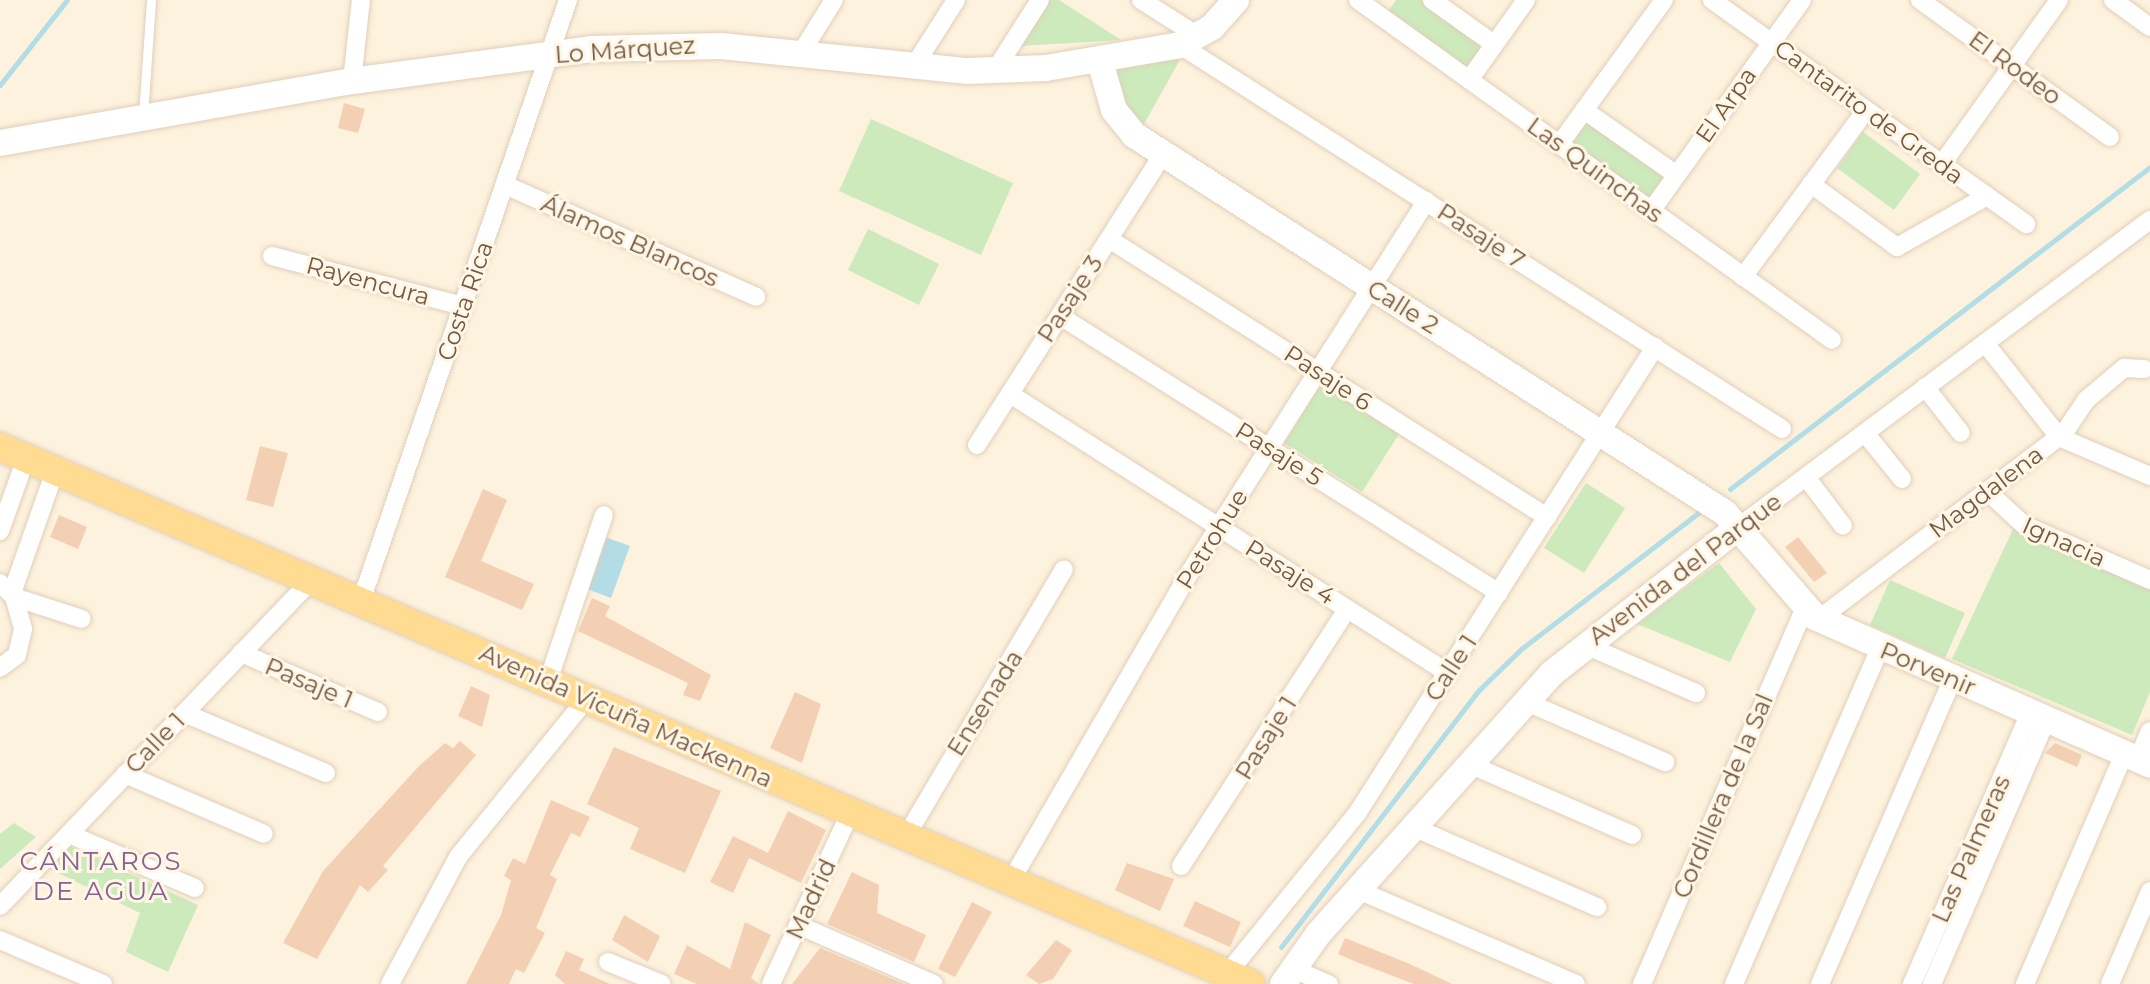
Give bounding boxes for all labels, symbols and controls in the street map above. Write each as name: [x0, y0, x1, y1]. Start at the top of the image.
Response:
street label: El Rodeo: [1963, 25, 2067, 111]
street label: Lo Márquez: [554, 31, 696, 69]
street label: Cantarito de Greda: [1769, 34, 1969, 190]
street label: El Arpa: [1690, 62, 1762, 148]
street label: Las Quinchas: [1522, 111, 1668, 229]
street label: Álamos Blancos: [537, 189, 723, 293]
street label: Pasaje 7: [1432, 197, 1530, 275]
street label: Costa Rica: [431, 237, 499, 365]
street label: Pasaje 3: [1031, 250, 1109, 348]
street label: Rayencura: [303, 251, 433, 311]
street label: Calle 2: [1362, 274, 1444, 340]
street label: Pasaje 6: [1279, 339, 1377, 417]
street label: Pasaje 5: [1230, 416, 1328, 492]
street label: Magdalena: [1923, 440, 2049, 544]
street label: Petrohue: [1170, 484, 1254, 594]
street label: Avenida del Parque: [1583, 487, 1787, 651]
street label: Ignacia: [2018, 511, 2110, 573]
street label: Pasaje 4: [1240, 533, 1340, 611]
street label: Calle 1: [1419, 629, 1483, 707]
street label: Porvenir: [1876, 636, 1980, 702]
street label: Avenida Vicuña Mackenna: [475, 638, 777, 794]
street label: Ensenada: [941, 645, 1029, 761]
street label: Pasaje 1: [261, 652, 357, 714]
street label: Cordillera de la Sal: [1667, 689, 1779, 903]
street label: Pasaje 1: [1229, 691, 1303, 785]
street label: Calle 1: [119, 707, 191, 779]
street label: Las Palmeras: [1926, 771, 2016, 927]
district label: CÁNTAROS DE AGUA: [19, 846, 183, 908]
street label: Madrid: [780, 854, 842, 944]

